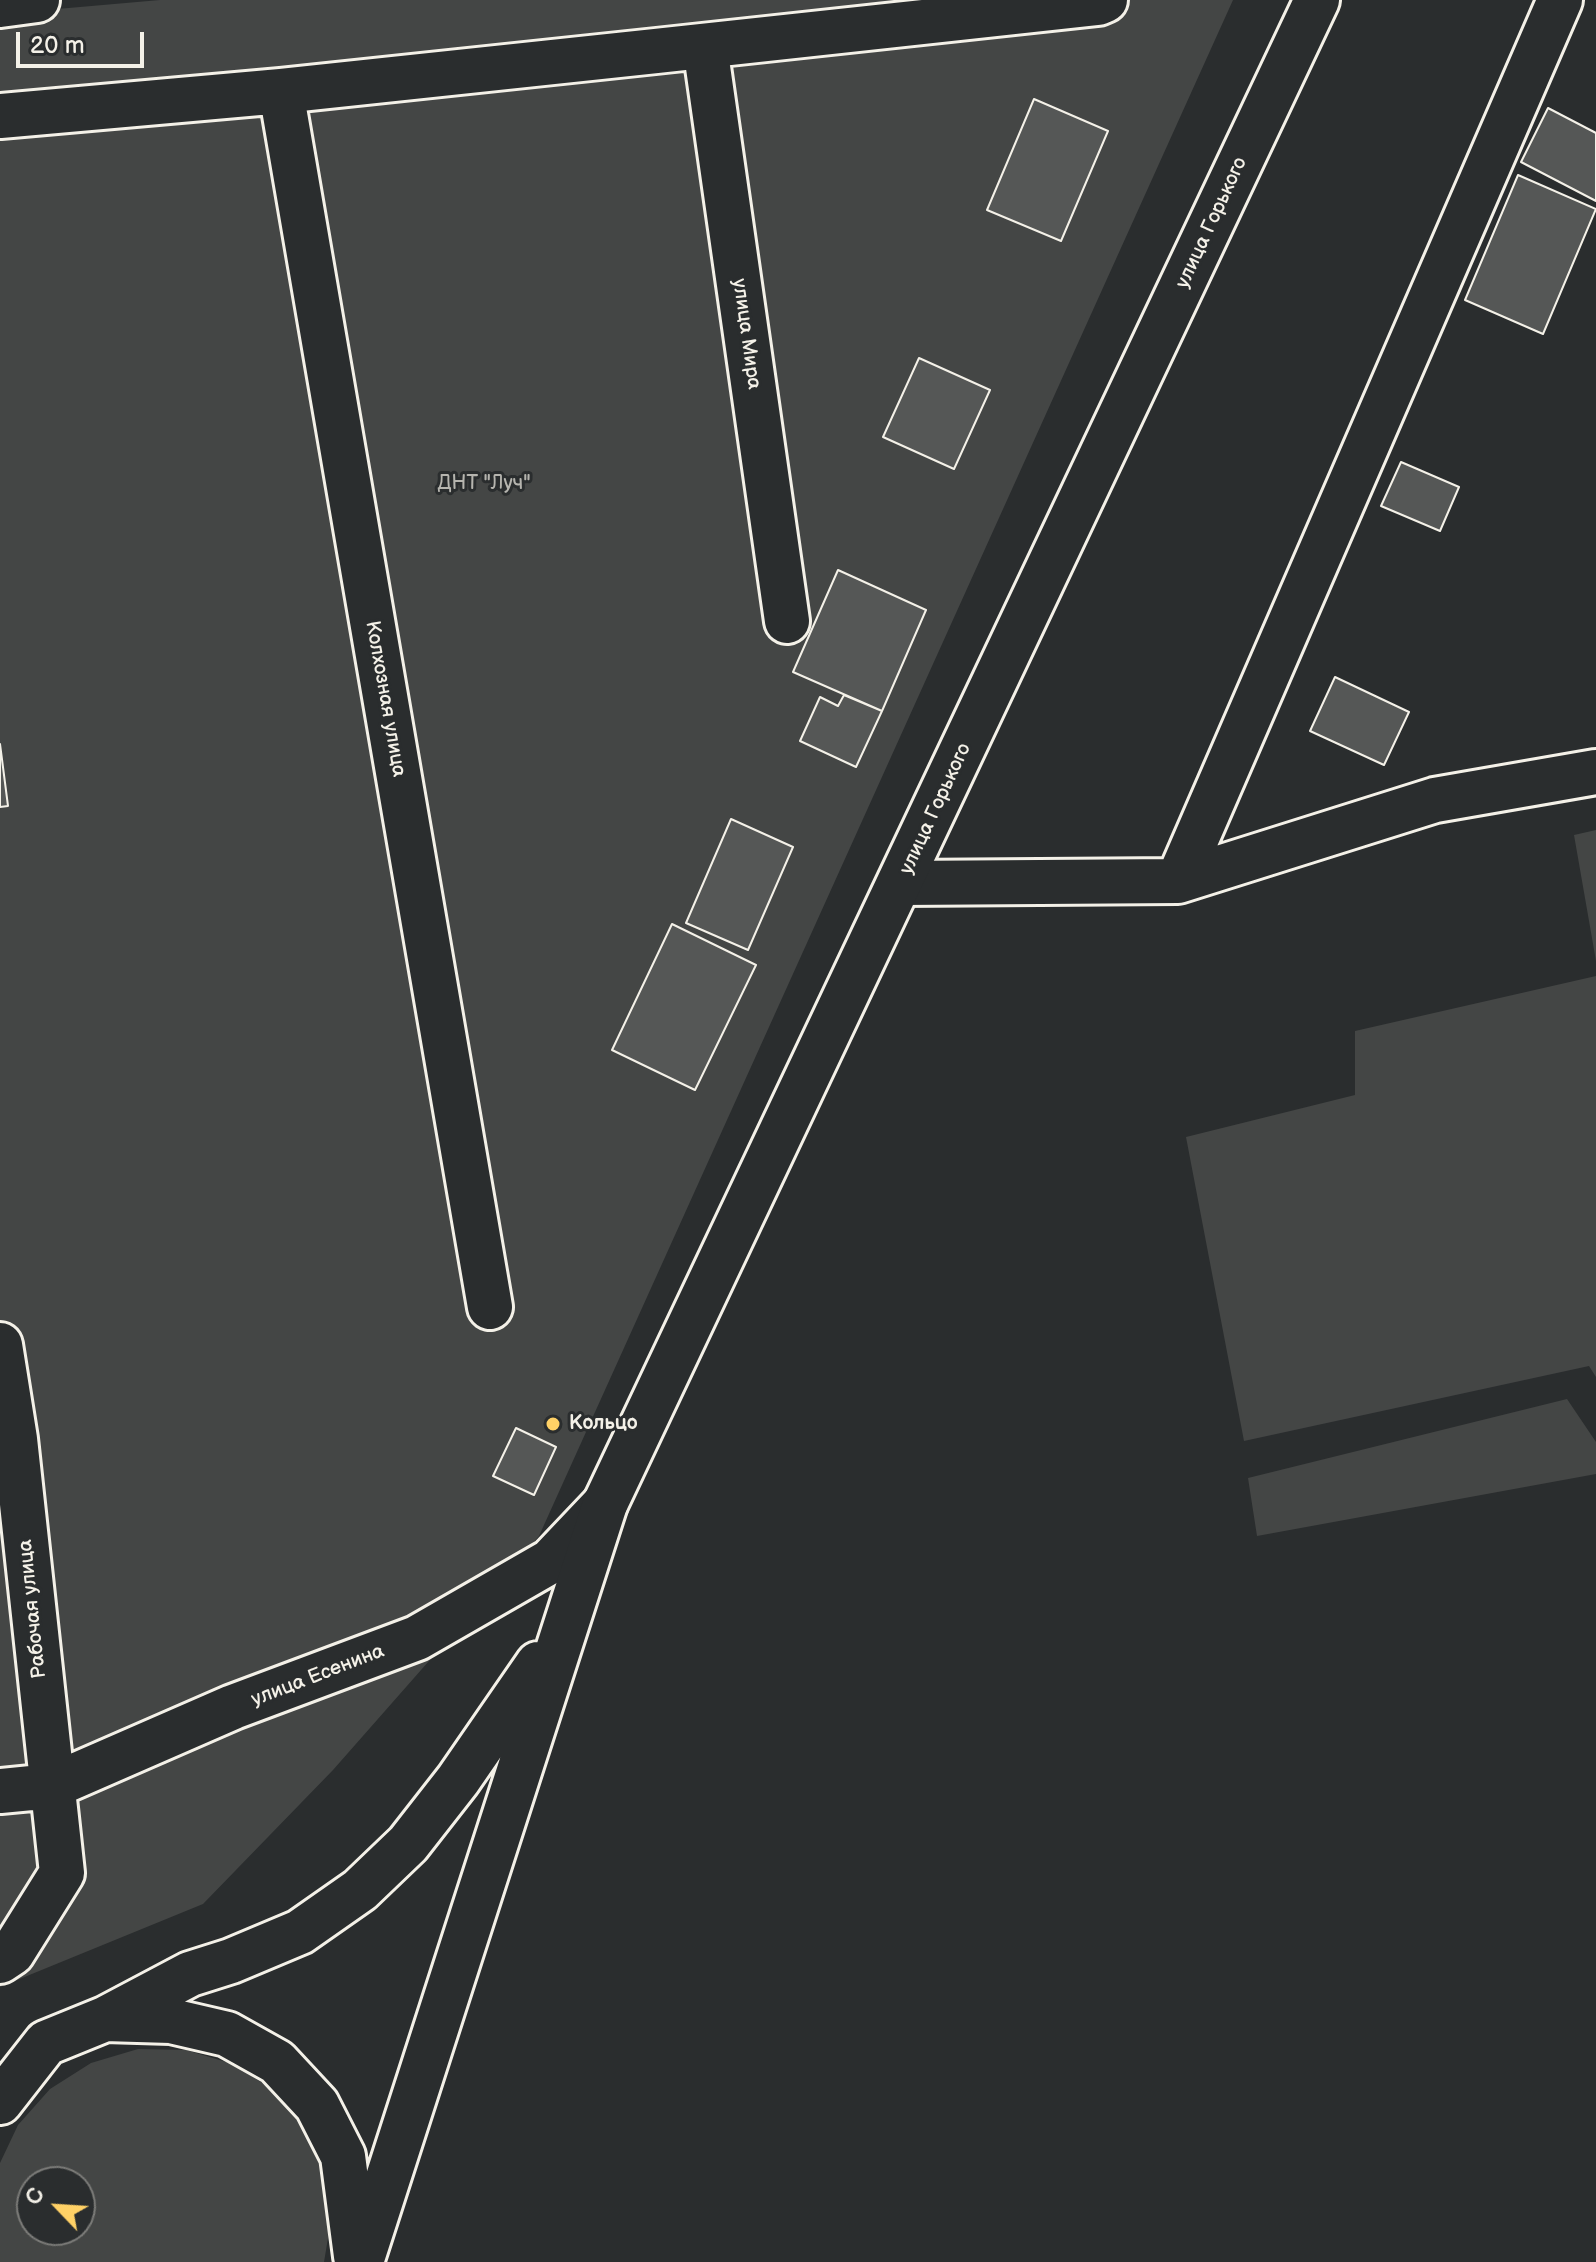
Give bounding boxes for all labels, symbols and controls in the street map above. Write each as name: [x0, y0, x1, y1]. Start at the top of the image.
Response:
scale bar: [20, 16, 148, 66]
text: 20 m: [30, 31, 85, 60]
street label: улица Горького: [1171, 154, 1253, 292]
street label: улица Мира: [726, 277, 766, 391]
park label: ДНТ "Луч": [437, 472, 531, 496]
street label: Колхозная улица: [359, 619, 411, 779]
street label: улица Горького: [895, 740, 977, 878]
place label: Кольцо: [569, 1412, 638, 1436]
marker: Кольцо: [544, 1415, 562, 1433]
street label: Рабочая улица: [14, 1538, 52, 1680]
street label: улица Есенина: [248, 1640, 388, 1712]
north arrow: [16, 2166, 96, 2246]
text: С: [20, 2184, 51, 2209]

